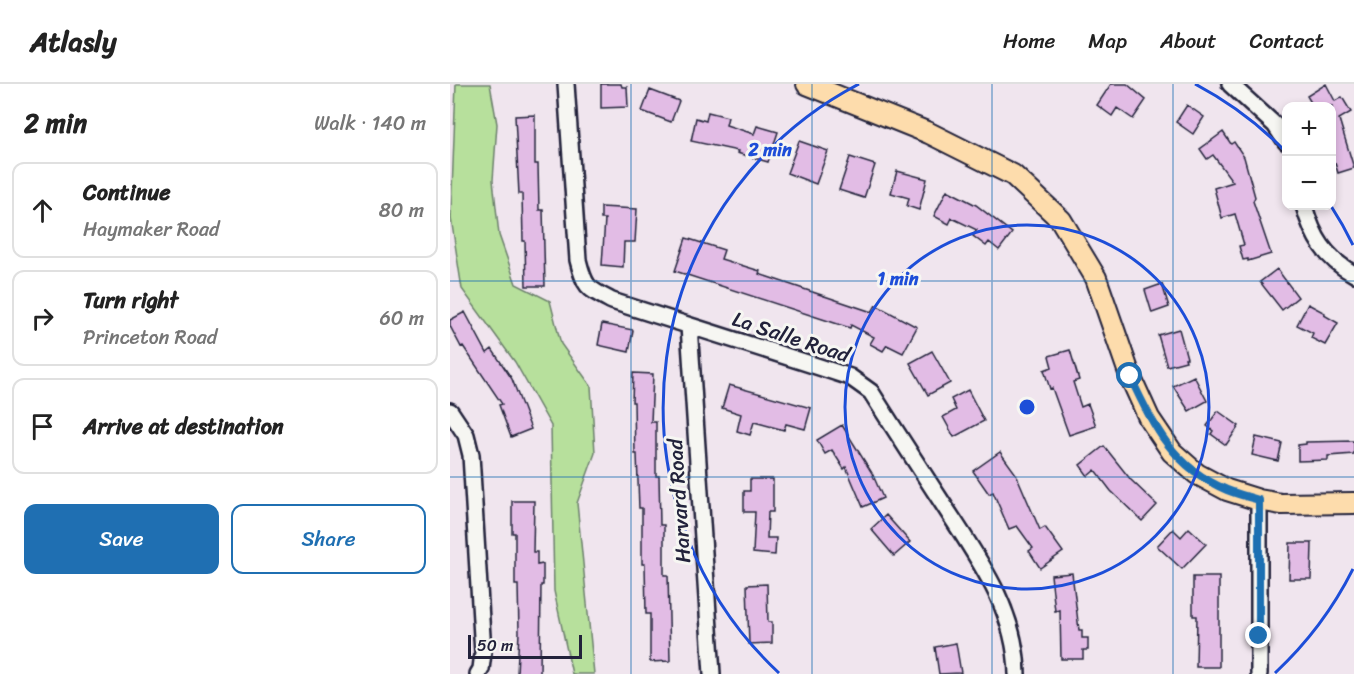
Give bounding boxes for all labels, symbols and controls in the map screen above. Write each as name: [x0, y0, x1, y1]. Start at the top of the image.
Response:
text: Atlasly: [30, 17, 117, 66]
text: Home: [1003, 22, 1055, 60]
text: Map: [1088, 22, 1127, 60]
text: About: [1160, 22, 1217, 60]
text: Contact: [1250, 22, 1324, 60]
text: 2 min: [24, 100, 87, 146]
map controls: [1282, 102, 1336, 210]
button: +: [1282, 102, 1336, 156]
text: Walk · 140 m: [314, 106, 426, 141]
text: 2 min: [747, 134, 792, 166]
button: −: [1282, 156, 1336, 210]
text: Continue: [83, 173, 171, 212]
text: 80 m: [379, 193, 424, 228]
icon: ahead: [26, 194, 59, 227]
text: Haymaker Road: [83, 212, 220, 247]
text: 1 min: [878, 263, 919, 295]
text: Turn right: [83, 281, 178, 320]
street label: La Salle Road: [727, 300, 857, 374]
text: 60 m: [379, 301, 424, 336]
icon: right: [26, 302, 59, 335]
text: Princeton Road: [83, 320, 217, 355]
route start: [1116, 362, 1142, 388]
centre of rings: [1017, 397, 1037, 417]
text: Arrive at destination: [83, 407, 284, 446]
icon: arrive: [26, 410, 59, 443]
street label: Harvard Road: [656, 436, 702, 564]
button: Save: [24, 504, 219, 574]
button: Share: [231, 504, 426, 574]
route end: [1245, 622, 1271, 648]
text: 50 m: [477, 631, 513, 660]
scale bar: [468, 632, 582, 660]

